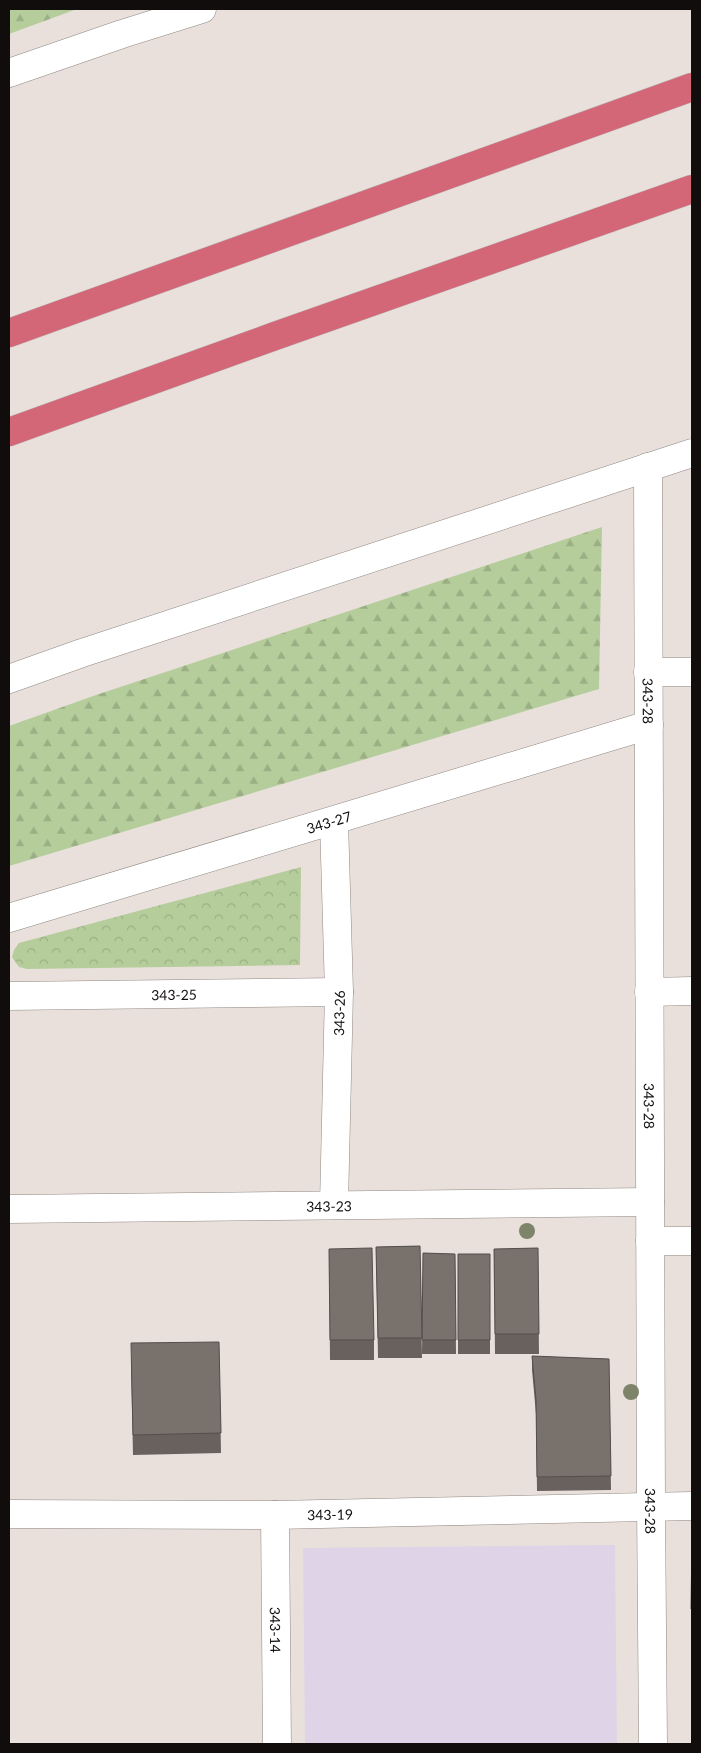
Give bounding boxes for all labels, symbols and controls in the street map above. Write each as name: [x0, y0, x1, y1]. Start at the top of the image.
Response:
street label: 343-28: [640, 678, 657, 724]
street label: 343-27: [304, 807, 353, 836]
street label: 343-25: [151, 985, 197, 1003]
street label: 343-26: [329, 990, 348, 1036]
street label: 343-28: [641, 1083, 658, 1129]
street label: 343-23: [306, 1197, 352, 1214]
street label: 343-28: [642, 1488, 660, 1534]
street label: 343-19: [307, 1505, 353, 1523]
street label: 343-14: [267, 1607, 285, 1653]

